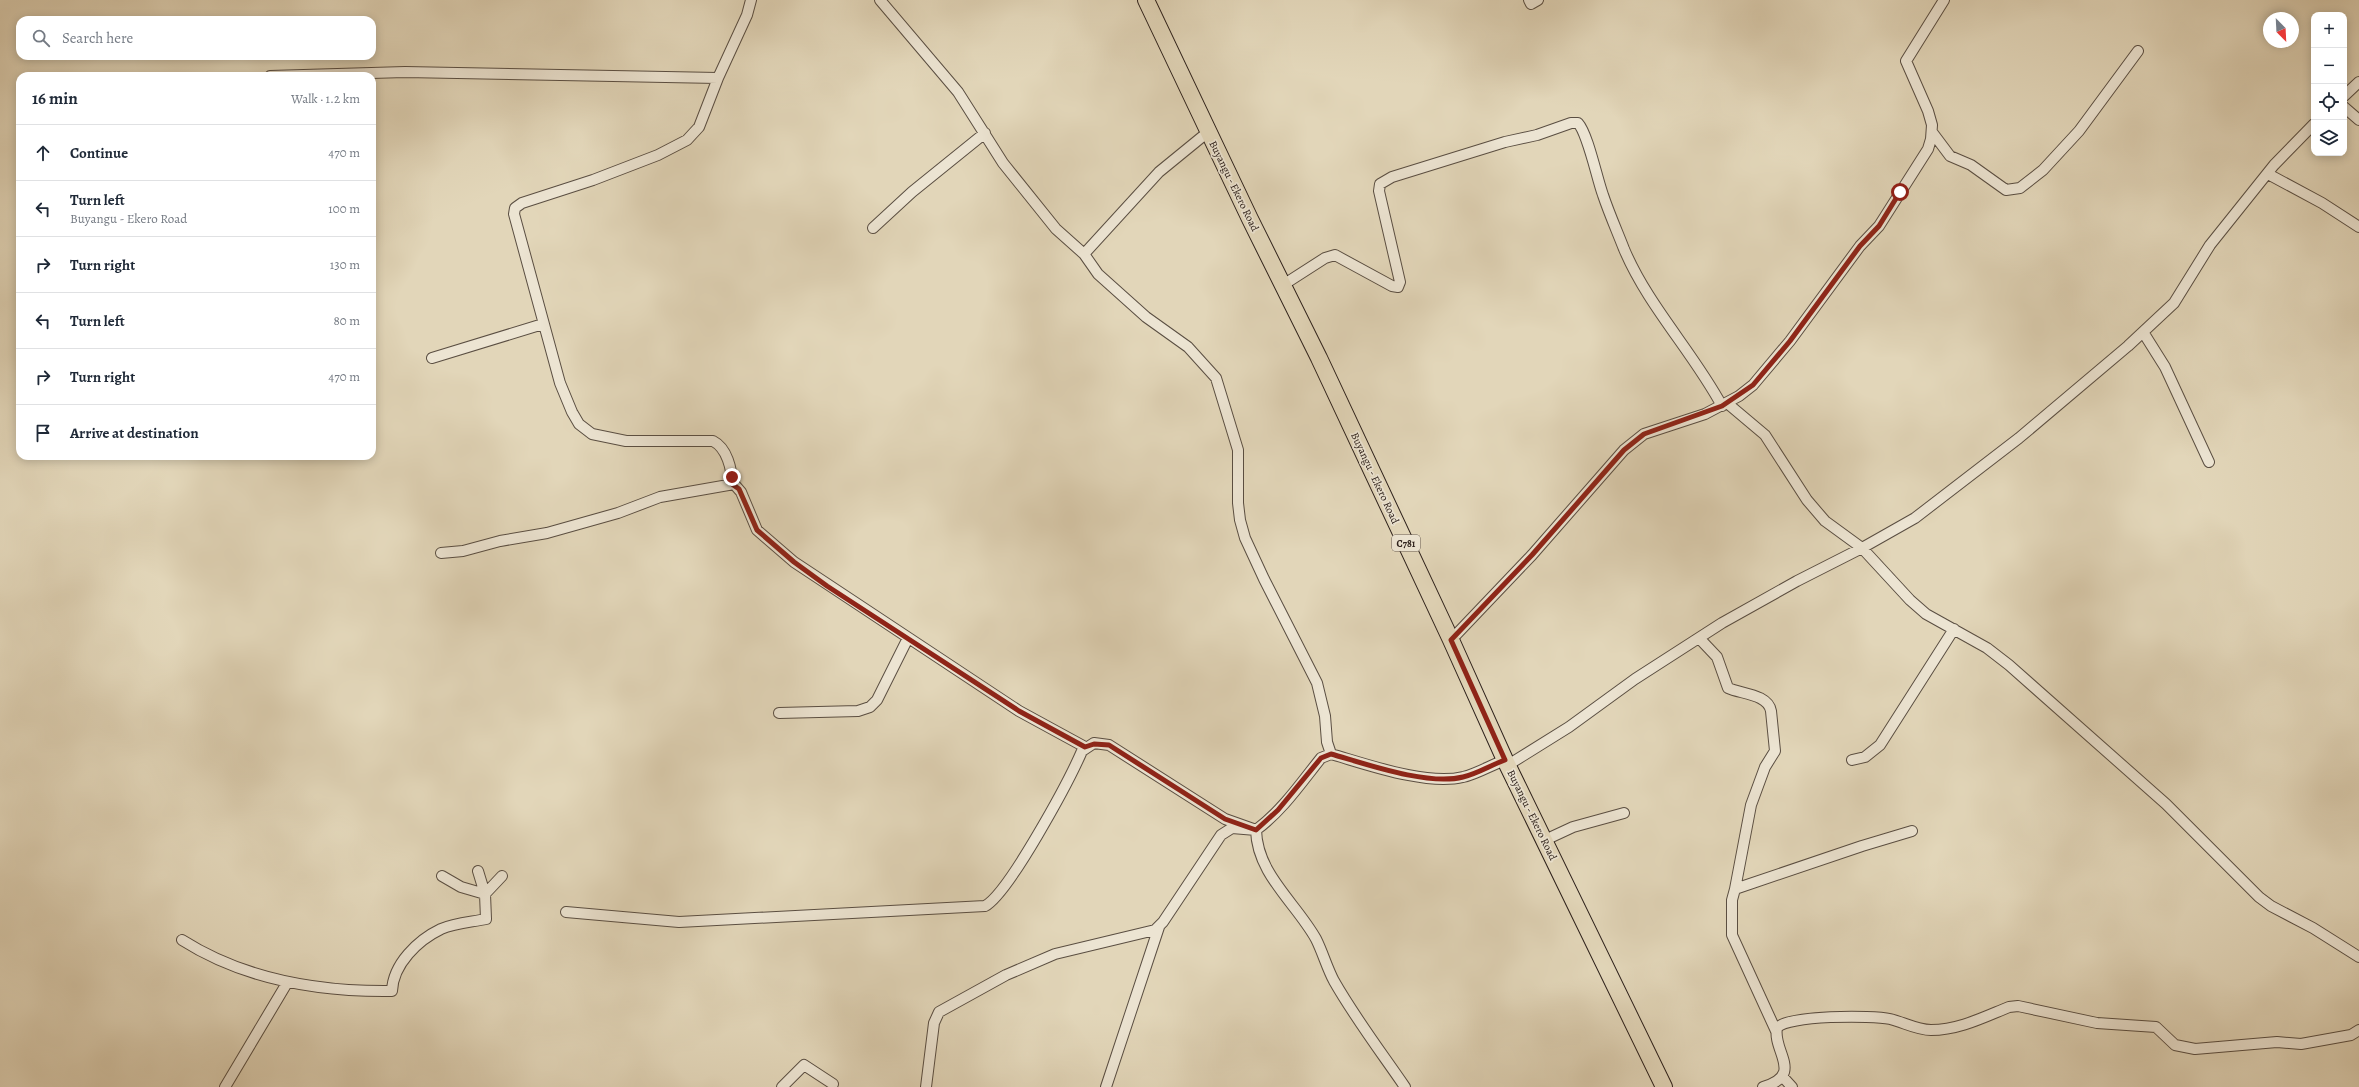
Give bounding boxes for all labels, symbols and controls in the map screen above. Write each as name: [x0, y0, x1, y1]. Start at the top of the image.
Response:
north arrow: [2263, 12, 2299, 48]
map controls: [2311, 12, 2347, 156]
button: +: [2311, 12, 2347, 48]
search box: [16, 16, 376, 60]
icon: search: [30, 27, 52, 49]
text: Search here: [62, 28, 133, 48]
button: −: [2311, 48, 2347, 84]
button: locate: [2311, 84, 2347, 120]
text: 16 min: [32, 87, 78, 110]
text: Walk · 1.2 km: [291, 90, 360, 107]
button: layers: [2311, 120, 2347, 156]
street label: Buyangu - Ekero Road: [1205, 138, 1263, 234]
icon: ahead: [32, 142, 54, 164]
text: Continue: [70, 143, 128, 163]
text: 470 m: [328, 144, 360, 161]
route start: [1891, 183, 1909, 201]
text: Turn left: [70, 190, 125, 210]
icon: left: [32, 198, 54, 220]
text: 100 m: [328, 200, 360, 217]
text: Buyangu - Ekero Road: [70, 210, 187, 227]
icon: right: [32, 254, 54, 276]
text: Turn right: [70, 255, 135, 275]
text: 130 m: [330, 256, 360, 273]
icon: left: [32, 310, 54, 332]
text: Turn left: [70, 311, 125, 331]
text: 80 m: [333, 312, 360, 329]
icon: right: [32, 366, 54, 388]
text: Turn right: [70, 367, 135, 387]
text: 470 m: [328, 368, 360, 385]
icon: arrive: [32, 422, 54, 444]
text: Arrive at destination: [70, 423, 199, 443]
street label: Buyangu - Ekero Road: [1347, 430, 1403, 526]
route end: [723, 468, 741, 486]
road number: C781: [1392, 535, 1420, 551]
street label: Buyangu - Ekero Road: [1503, 767, 1561, 863]

